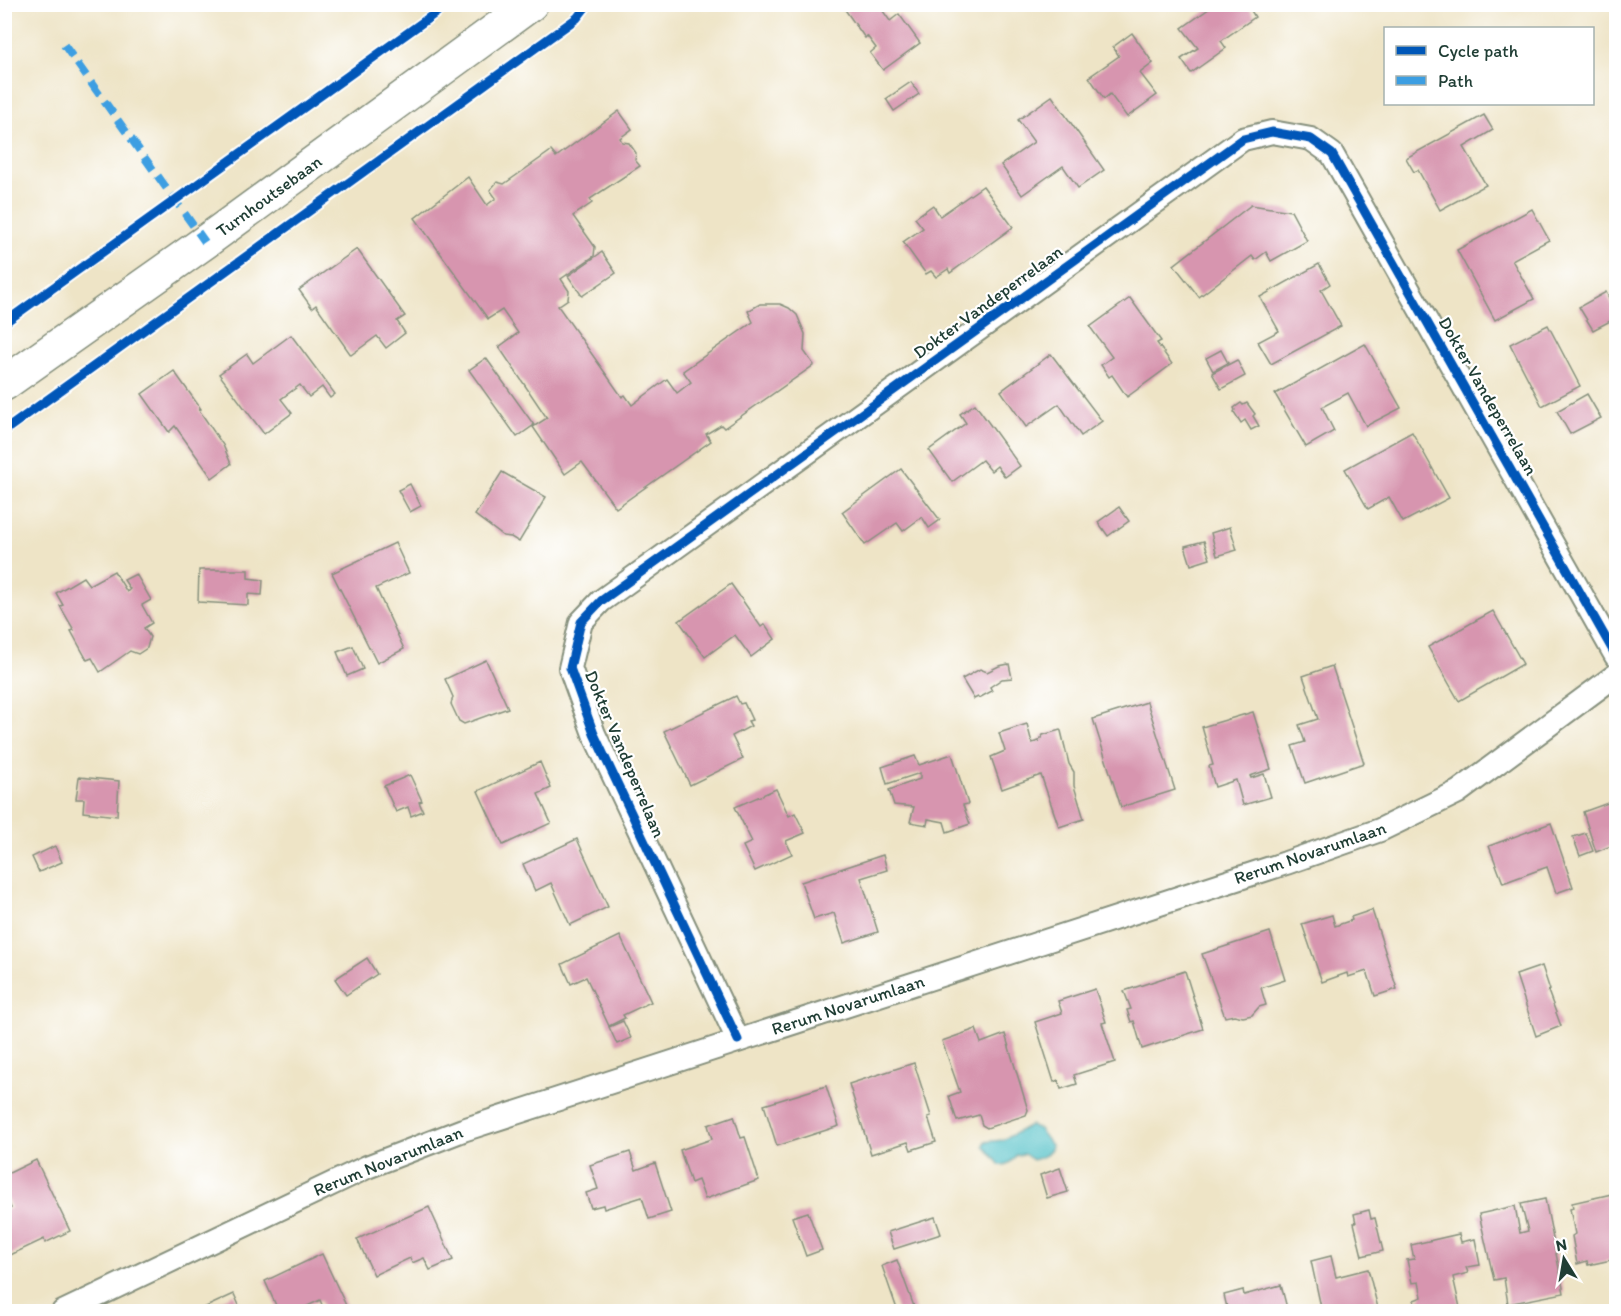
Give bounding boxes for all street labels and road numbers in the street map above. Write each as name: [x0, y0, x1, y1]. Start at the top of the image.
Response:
street label: Turnhoutsebaan: [212, 150, 326, 242]
street label: Dokter Vandeperrelaan: [909, 240, 1067, 364]
street label: Dokter Vandeperrelaan: [1434, 313, 1542, 479]
street label: Dokter Vandeperrelaan: [580, 667, 670, 841]
street label: Rerum Novarumlaan: [1231, 817, 1389, 889]
street label: Rerum Novarumlaan: [769, 970, 927, 1040]
street label: Rerum Novarumlaan: [310, 1121, 466, 1201]

